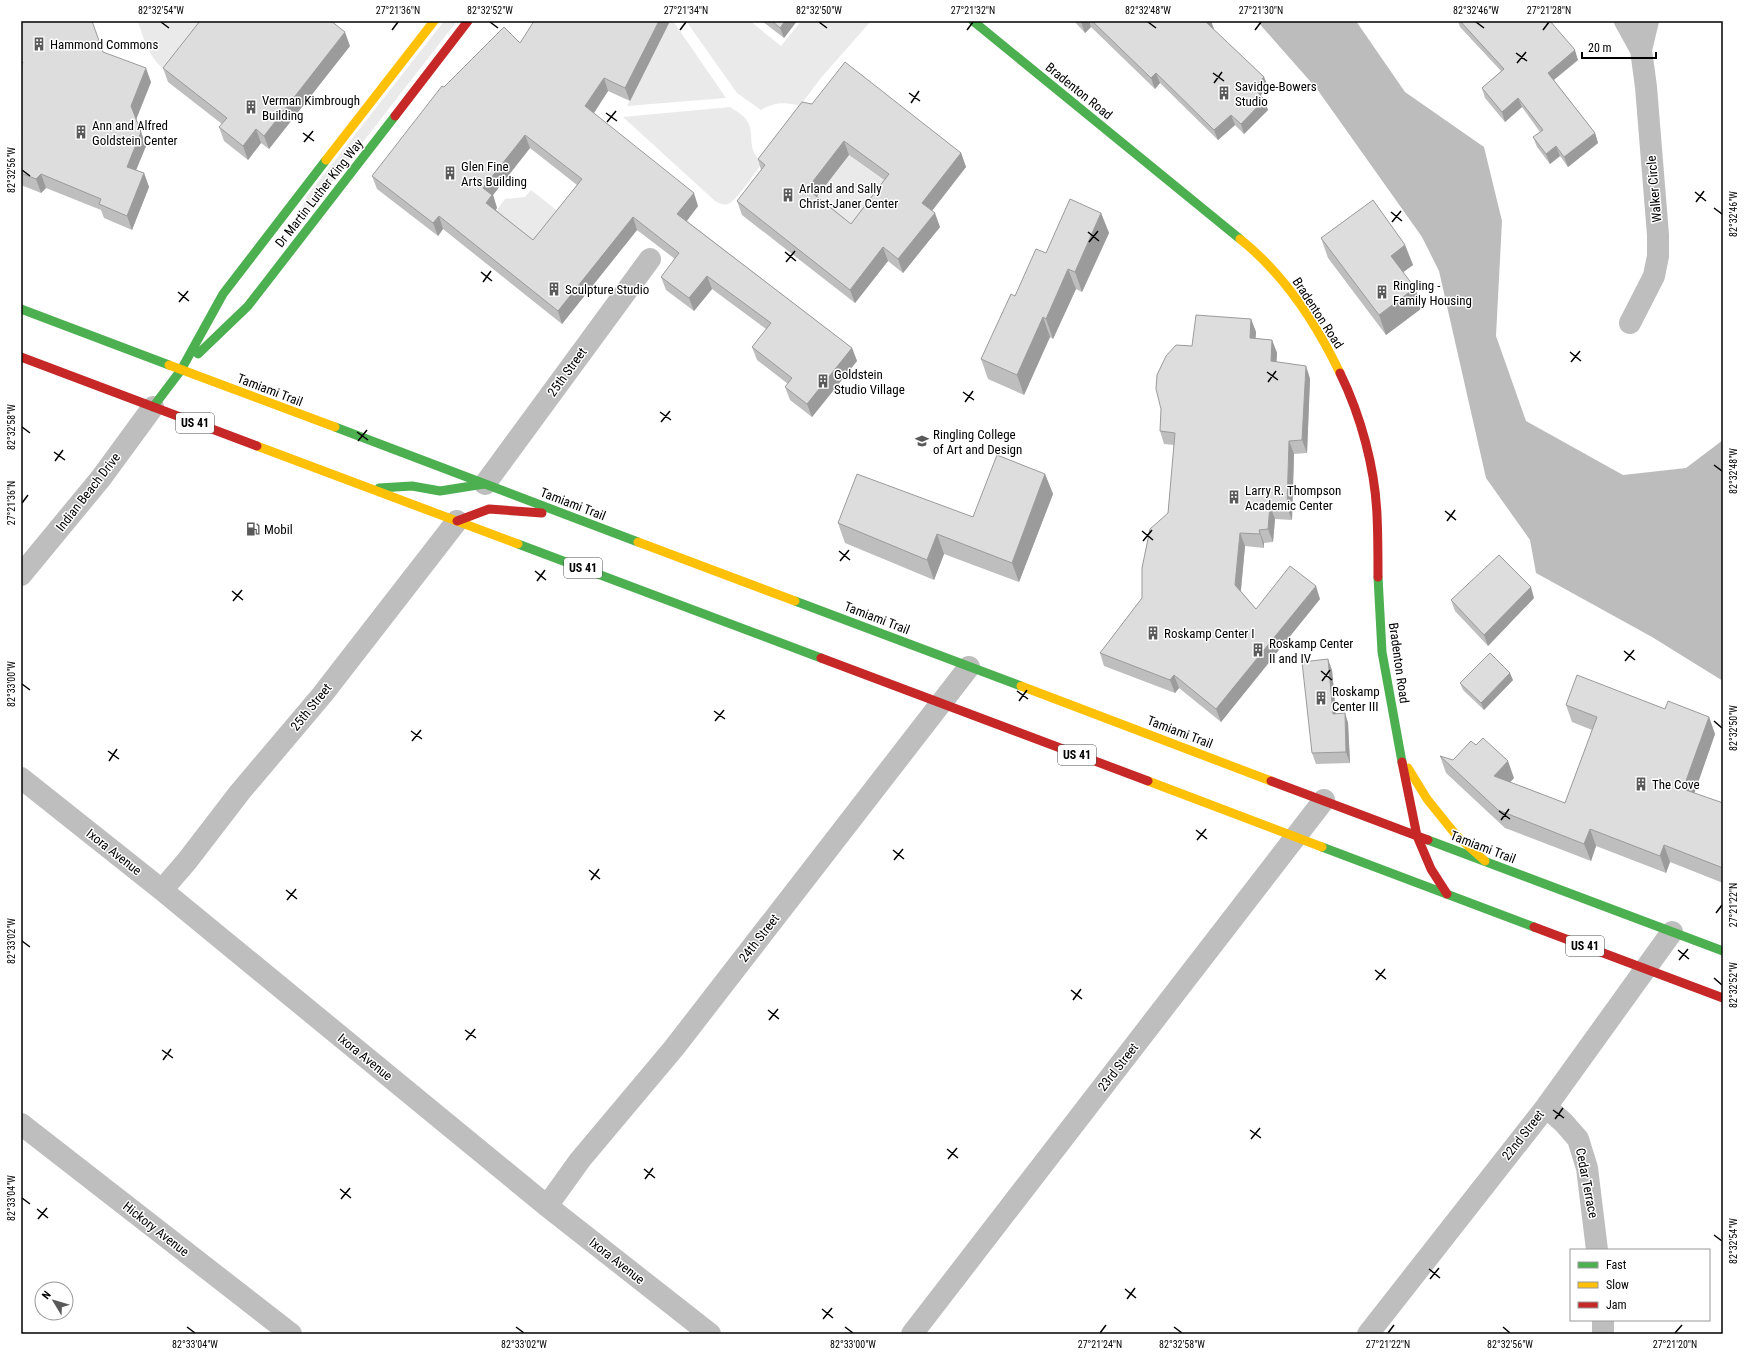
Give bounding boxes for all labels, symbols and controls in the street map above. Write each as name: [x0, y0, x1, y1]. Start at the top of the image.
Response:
text: 82°32'54"W: [138, 5, 184, 16]
text: 27°21'36"N: [376, 5, 420, 16]
text: 82°32'52"W: [467, 5, 513, 16]
text: 27°21'34"N: [664, 5, 708, 16]
text: 82°32'50"W: [796, 5, 842, 16]
text: 27°21'32"N: [951, 5, 995, 16]
text: 82°32'48"W: [1125, 5, 1171, 16]
text: 27°21'30"N: [1239, 5, 1283, 16]
text: 82°32'46"W: [1453, 5, 1499, 16]
text: 27°21'28"N: [1527, 5, 1571, 16]
scale bar: [1582, 34, 1656, 60]
building icon: Hammond Commons: [31, 36, 47, 52]
place label: Hammond Commons: [50, 37, 158, 52]
text: 20 m: [1588, 41, 1612, 55]
street label: Bradenton Road: [1043, 60, 1115, 122]
place label: Savidge-Bowers Studio: [1235, 79, 1317, 109]
building icon: Savidge-Bowers Studio: [1216, 85, 1232, 101]
place label: Verman Kimbrough Building: [262, 93, 360, 123]
building icon: Verman Kimbrough Building: [243, 99, 259, 115]
place label: Ann and Alfred Goldstein Center: [92, 118, 177, 148]
building icon: Ann and Alfred Goldstein Center: [73, 124, 89, 140]
street label: Dr Martin Luther King Way: [272, 135, 366, 250]
text: 82°32'56"W: [6, 147, 17, 193]
street label: Walker Circle: [1644, 155, 1664, 223]
place label: Glen Fine Arts Building: [461, 159, 527, 189]
building icon: Glen Fine Arts Building: [442, 165, 458, 181]
place label: Arland and Sally Christ-Janer Center: [799, 181, 898, 211]
building icon: Arland and Sally Christ-Janer Center: [780, 187, 796, 203]
text: 82°32'46"W: [1728, 191, 1739, 237]
street label: Bradenton Road: [1290, 275, 1346, 351]
place label: Ringling - Family Housing: [1393, 278, 1472, 308]
building icon: Sculpture Studio: [546, 281, 562, 297]
place label: Sculpture Studio: [565, 282, 649, 297]
building icon: Ringling - Family Housing: [1374, 284, 1390, 300]
street label: 25th Street: [544, 345, 590, 399]
place label: Goldstein Studio Village: [834, 367, 905, 397]
street label: Tamiami Trail: [235, 371, 305, 409]
building icon: Goldstein Studio Village: [815, 373, 831, 389]
text: 82°32'58"W: [6, 404, 17, 450]
road number: US 41: [176, 413, 214, 433]
place label: Ringling College of Art and Design: [933, 427, 1022, 457]
school or university icon: Ringling College of Art and Design: [914, 433, 930, 449]
text: 82°32'48"W: [1728, 448, 1739, 494]
street label: Indian Beach Drive: [53, 450, 123, 534]
text: 27°21'36"N: [6, 481, 17, 525]
place label: Larry R. Thompson Academic Center: [1245, 483, 1341, 513]
street label: Tamiami Trail: [538, 485, 608, 523]
building icon: Larry R. Thompson Academic Center: [1226, 489, 1242, 505]
fuel station icon: Mobil: [245, 521, 261, 537]
place label: Mobil: [264, 522, 293, 537]
road number: US 41: [564, 558, 602, 578]
street label: Tamiami Trail: [842, 599, 912, 637]
street label: Bradenton Road: [1386, 622, 1412, 704]
building icon: Roskamp Center I: [1145, 625, 1161, 641]
place label: Roskamp Center I: [1164, 626, 1255, 641]
place label: Roskamp Center II and IV: [1269, 636, 1353, 666]
building icon: Roskamp Center II and IV: [1250, 642, 1266, 658]
text: 82°33'00"W: [6, 661, 17, 707]
street label: 25th Street: [287, 680, 335, 734]
place label: Roskamp Center III: [1332, 684, 1380, 714]
building icon: Roskamp Center III: [1313, 690, 1329, 706]
text: 82°32'50"W: [1728, 705, 1739, 751]
street label: Tamiami Trail: [1145, 713, 1215, 751]
road number: US 41: [1058, 745, 1096, 765]
building icon: The Cove: [1633, 776, 1649, 792]
place label: The Cove: [1652, 777, 1700, 792]
street label: Ixora Avenue: [83, 826, 145, 878]
street label: Tamiami Trail: [1448, 828, 1518, 866]
text: 27°21'22"N: [1728, 883, 1739, 927]
street label: 24th Street: [736, 911, 782, 965]
text: 82°33'02"W: [6, 918, 17, 964]
road number: US 41: [1566, 936, 1604, 956]
text: 82°32'52"W: [1728, 962, 1739, 1008]
street label: Ixora Avenue: [335, 1030, 395, 1084]
street label: 23rd Street: [1095, 1040, 1141, 1094]
street label: 22nd Street: [1499, 1107, 1547, 1163]
street label: Cedar Terrace: [1573, 1147, 1601, 1219]
text: 82°33'04"W: [6, 1175, 17, 1221]
street label: Hickory Avenue: [120, 1199, 192, 1259]
text: 82°32'54"W: [1728, 1218, 1739, 1264]
street label: Ixora Avenue: [586, 1235, 648, 1287]
legend: [1570, 1249, 1710, 1321]
text: Fast: [1606, 1258, 1627, 1272]
text: Slow: [1606, 1278, 1629, 1292]
north arrow: [34, 1281, 74, 1321]
text: N: [39, 1288, 54, 1302]
text: Jam: [1606, 1298, 1627, 1312]
text: 82°33'04"W: [172, 1339, 218, 1350]
text: 82°33'02"W: [501, 1339, 547, 1350]
text: 82°33'00"W: [830, 1339, 876, 1350]
text: 27°21'24"N: [1078, 1339, 1122, 1350]
text: 82°32'58"W: [1159, 1339, 1205, 1350]
text: 27°21'22"N: [1366, 1339, 1410, 1350]
text: 82°32'56"W: [1487, 1339, 1533, 1350]
text: 27°21'20"N: [1653, 1339, 1697, 1350]

